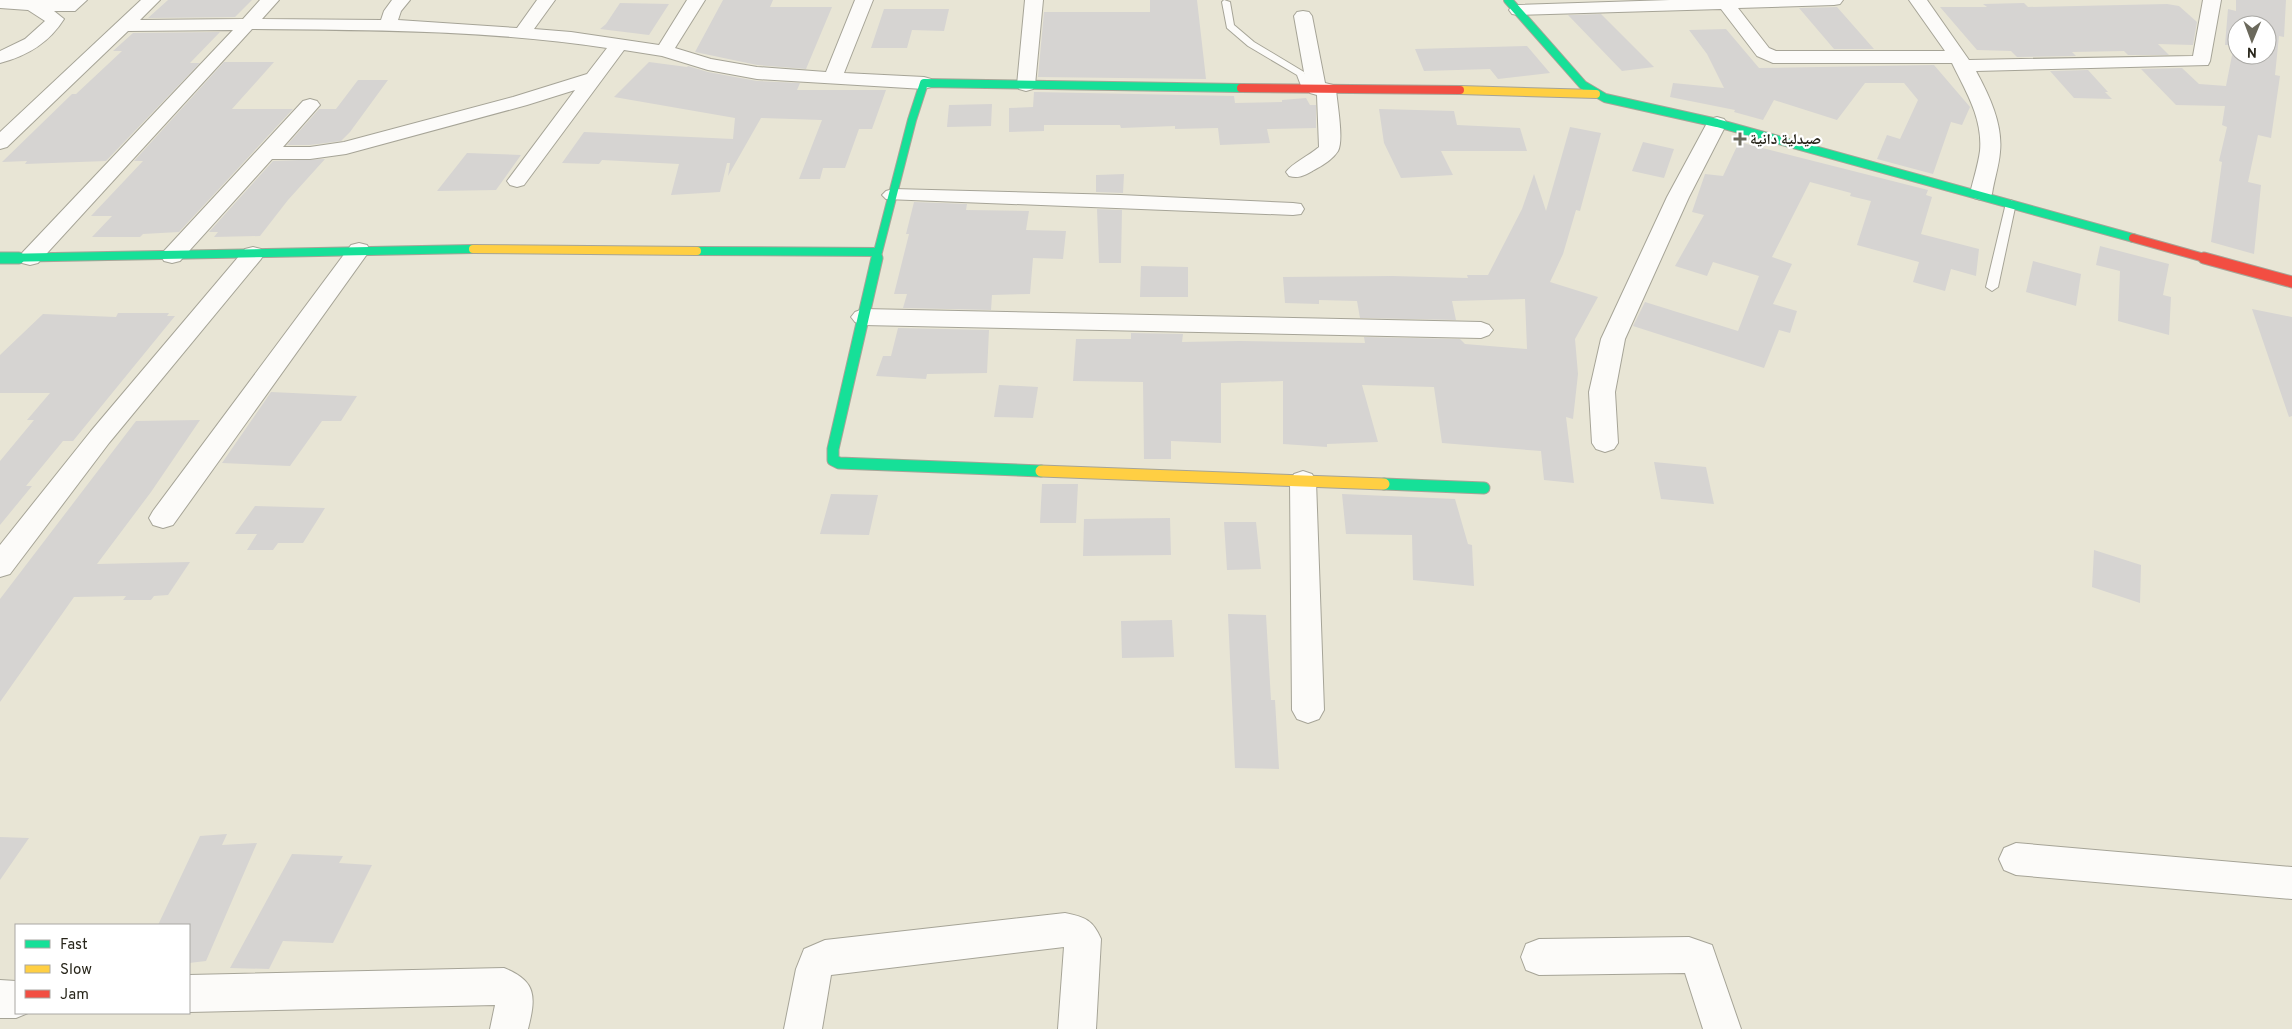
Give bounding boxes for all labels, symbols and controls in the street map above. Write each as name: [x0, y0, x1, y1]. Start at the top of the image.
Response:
north arrow: [2227, 15, 2277, 65]
text: N: [2247, 43, 2257, 60]
place label: صيدلية دانية: [1750, 131, 1821, 150]
marker: صيدلية دانية: [1734, 133, 1746, 145]
legend: [15, 924, 190, 1014]
text: Fast: [60, 936, 88, 955]
text: Slow: [60, 961, 92, 980]
text: Jam: [60, 986, 89, 1005]

